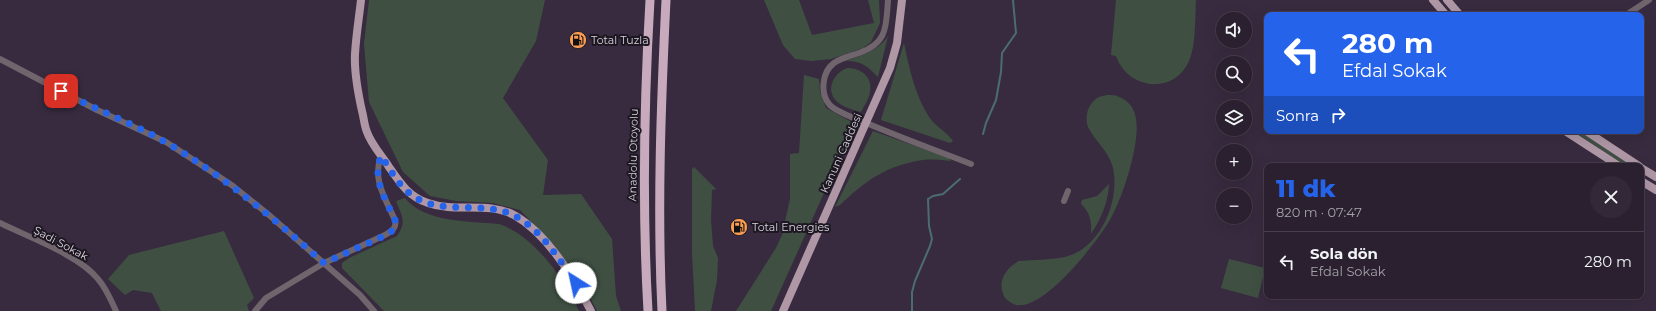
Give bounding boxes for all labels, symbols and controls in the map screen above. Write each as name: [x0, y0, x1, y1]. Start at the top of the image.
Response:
map controls: [1216, 12, 1252, 224]
button: sound: [1216, 12, 1252, 48]
text: 280 m: [1342, 26, 1433, 60]
icon: left: [1276, 28, 1328, 80]
fuel station icon: Total Tuzla: [568, 30, 588, 50]
place label: Total Tuzla: [591, 33, 649, 47]
button: search: [1216, 56, 1252, 92]
text: Efdal Sokak: [1342, 60, 1447, 82]
pin: [44, 74, 78, 108]
icon: arrive: [50, 80, 72, 102]
button: layers: [1216, 100, 1252, 136]
icon: right: [1327, 104, 1349, 126]
text: Sonra: [1276, 106, 1319, 125]
street label: Anadolu Otoyolu: [625, 109, 641, 201]
street label: Kanuni Caddesi: [817, 111, 865, 195]
button: +: [1216, 144, 1252, 180]
text: 11 dk: [1276, 174, 1335, 203]
button: close: [1590, 176, 1632, 218]
button: −: [1216, 188, 1252, 224]
text: 820 m · 07:47: [1276, 204, 1362, 220]
fuel station icon: Total Energies: [729, 217, 749, 237]
place label: Total Energies: [752, 220, 830, 234]
street label: Şadi Sokak: [31, 223, 91, 263]
text: Sola dön: [1310, 244, 1378, 263]
icon: left: [1276, 251, 1298, 273]
text: 280 m: [1584, 252, 1632, 271]
position arrow: [555, 262, 597, 304]
text: Efdal Sokak: [1310, 263, 1386, 279]

